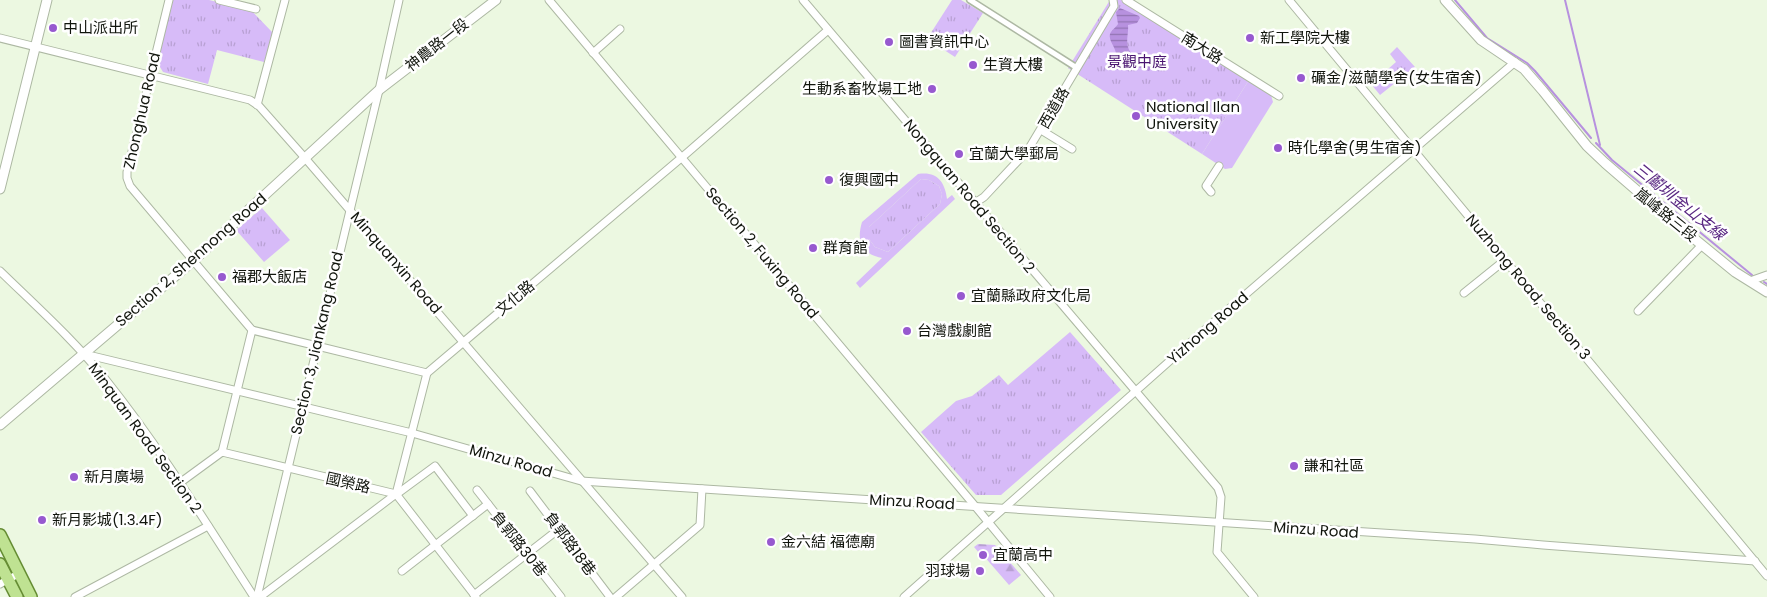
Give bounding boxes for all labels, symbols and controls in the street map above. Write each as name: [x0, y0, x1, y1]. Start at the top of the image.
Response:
street label: 神農路一段: [401, 13, 473, 76]
place label: 中山派出所: [63, 17, 138, 38]
marker: 中山派出所: [47, 22, 59, 34]
street label: 南大路: [1178, 27, 1227, 68]
place label: 新工學院大樓: [1260, 27, 1350, 48]
place label: 圖書資訊中心: [899, 31, 989, 52]
marker: 新工學院大樓: [1244, 32, 1256, 44]
marker: 圖書資訊中心: [883, 36, 895, 48]
street label: Zhonghua Road: [118, 50, 165, 171]
park label: 景觀中庭: [1107, 51, 1167, 72]
place label: 生資大樓: [983, 54, 1043, 75]
marker: 生資大樓: [967, 59, 979, 71]
place label: 礪金/滋蘭學舍(女生宿舍): [1311, 67, 1482, 88]
marker: 礪金/滋蘭學舍(女生宿舍): [1295, 72, 1307, 84]
place label: 生動系畜牧場工地: [802, 78, 922, 99]
marker: 生動系畜牧場工地: [926, 83, 938, 95]
street label: 西道路: [1033, 83, 1074, 132]
place label: National Ilan University: [1146, 96, 1240, 134]
marker: National Ilan University: [1130, 110, 1142, 122]
street label: Nongquan Road Section 2: [899, 114, 1040, 277]
place label: 時化學舍(男生宿舍): [1288, 137, 1422, 158]
marker: 時化學舍(男生宿舍): [1272, 142, 1284, 154]
place label: 宜蘭大學郵局: [969, 143, 1059, 164]
marker: 宜蘭大學郵局: [953, 148, 965, 160]
water label: 三鬮圳金山支線: [1629, 157, 1732, 247]
place label: 復興國中: [839, 169, 899, 190]
marker: 復興國中: [823, 174, 835, 186]
street label: Section 2, Fuxing Road: [701, 182, 824, 323]
street label: 嵐峰路三段: [1631, 183, 1702, 246]
street label: Section 2, Shennong Road: [110, 188, 271, 331]
street label: Minquanxin Road: [346, 207, 447, 318]
street label: Nuzhong Road, Section 3: [1461, 209, 1596, 364]
place label: 群育館: [823, 237, 868, 258]
marker: 群育館: [807, 242, 819, 254]
street label: Section 3, Jiankang Road: [285, 249, 348, 437]
place label: 福郡大飯店: [232, 266, 307, 287]
marker: 福郡大飯店: [216, 271, 228, 283]
street label: 文化路: [491, 275, 539, 320]
place label: 宜蘭縣政府文化局: [971, 285, 1091, 306]
street label: Yizhong Road: [1163, 286, 1253, 369]
marker: 宜蘭縣政府文化局: [955, 290, 967, 302]
place label: 台灣戲劇館: [917, 320, 992, 341]
marker: 台灣戲劇館: [901, 325, 913, 337]
street label: Minquan Road Section 2: [84, 358, 207, 517]
street label: Minzu Road: [467, 439, 555, 482]
place label: 謙和社區: [1304, 455, 1364, 476]
marker: 謙和社區: [1288, 460, 1300, 472]
place label: 新月廣場: [84, 466, 144, 487]
street label: 國榮路: [324, 467, 372, 498]
marker: 新月廣場: [68, 471, 80, 483]
street label: Minzu Road: [869, 489, 955, 514]
street label: 負郭路30巷: [487, 507, 552, 581]
street label: 負郭路18巷: [540, 508, 601, 580]
place label: 新月影城(1.3.4F): [52, 509, 163, 530]
marker: 新月影城(1.3.4F): [36, 514, 48, 526]
street label: Minzu Road: [1273, 516, 1359, 543]
place label: 金六結 福德廟: [781, 531, 875, 552]
marker: 金六結 福德廟: [765, 536, 777, 548]
place label: 宜蘭高中: [993, 544, 1053, 565]
marker: 宜蘭高中: [977, 549, 989, 561]
place label: 羽球場: [925, 560, 970, 581]
marker: 羽球場: [974, 565, 986, 577]

